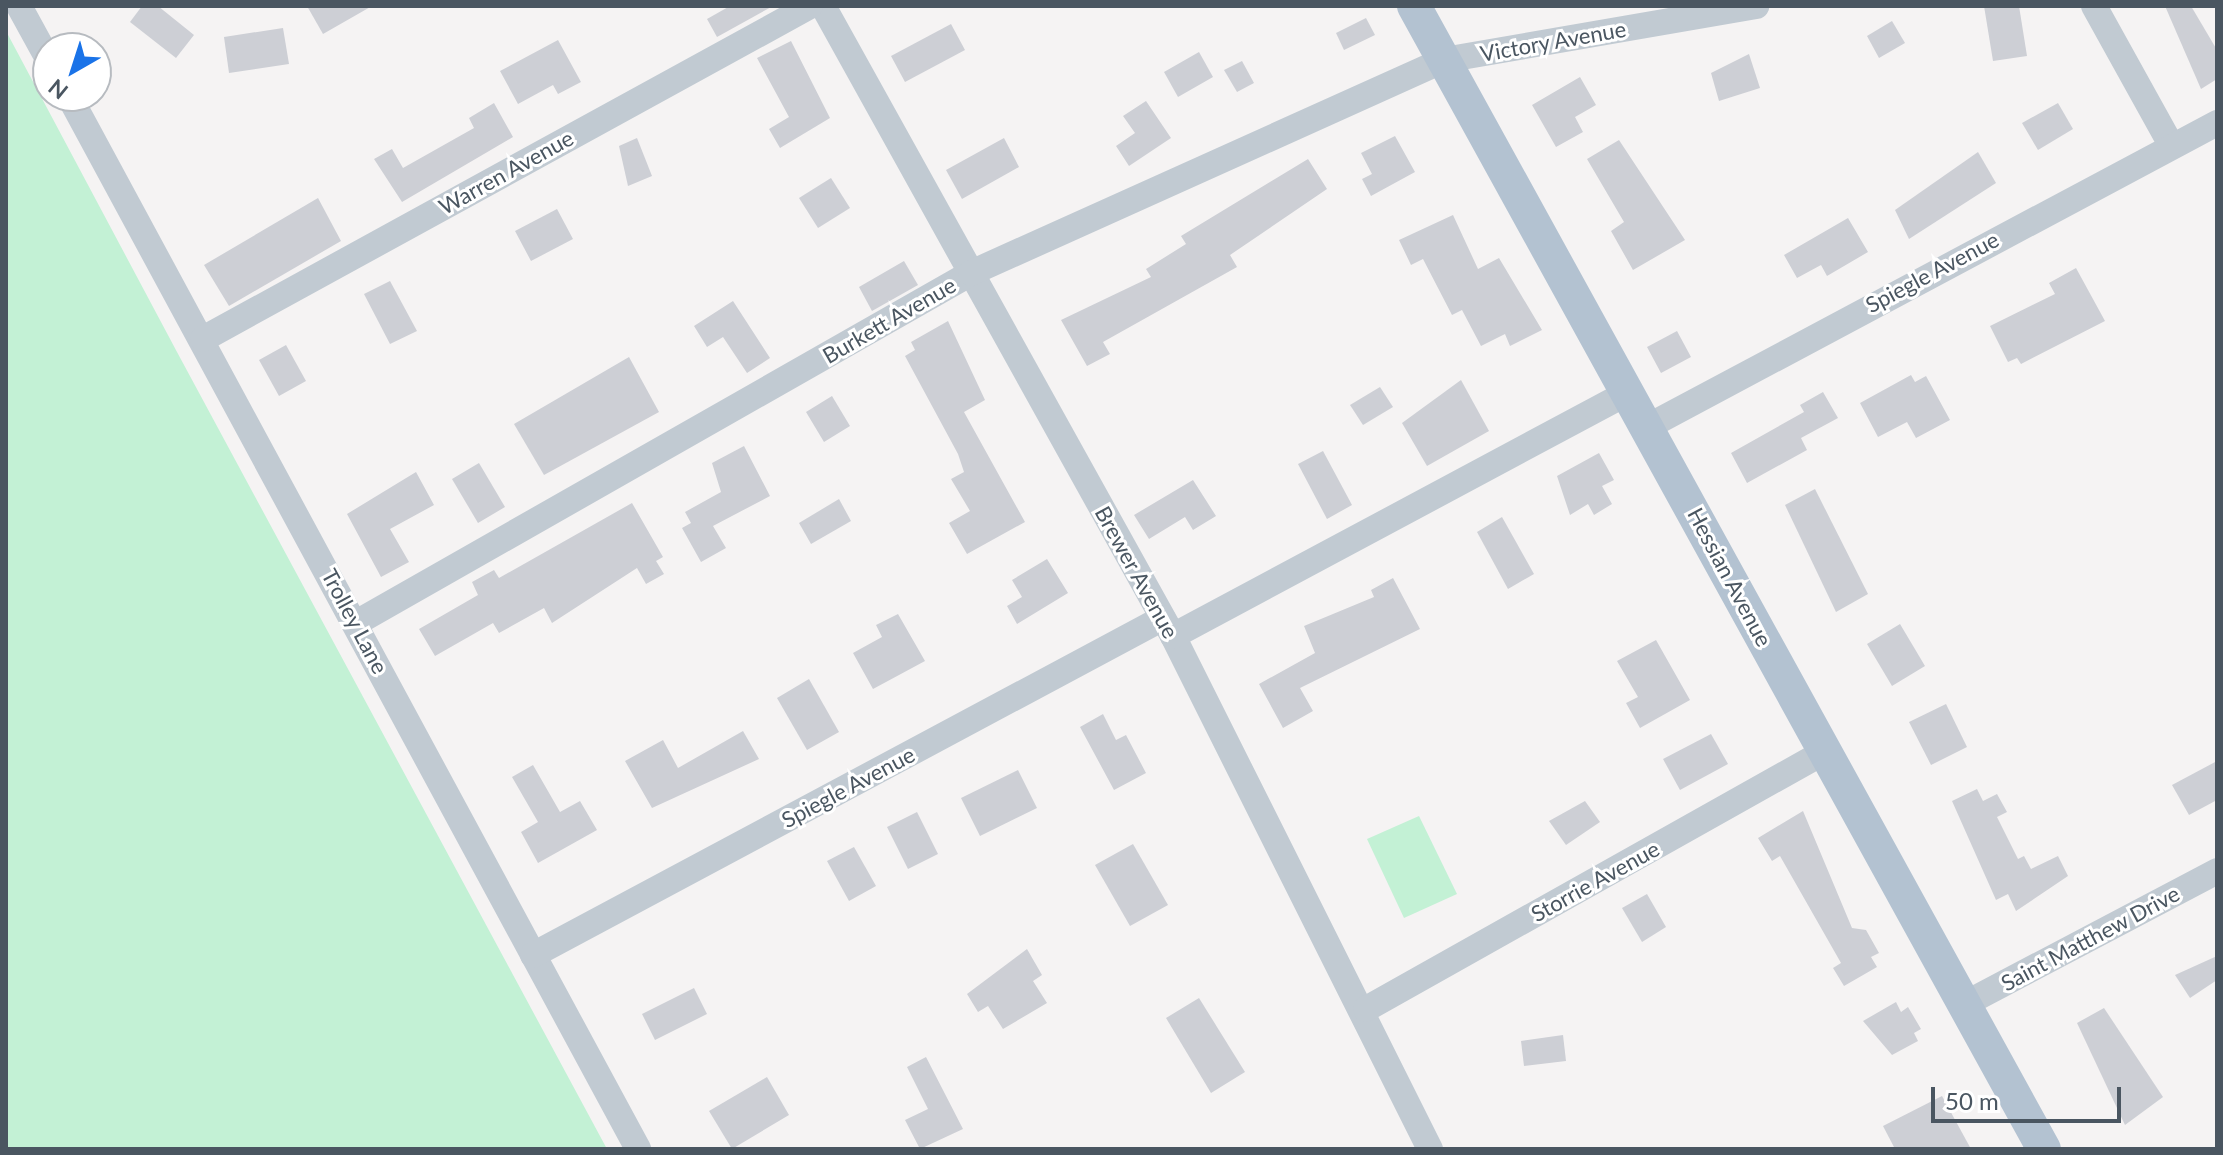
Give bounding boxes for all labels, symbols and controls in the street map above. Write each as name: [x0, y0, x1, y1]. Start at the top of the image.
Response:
street label: Victory Avenue: [1477, 15, 1629, 67]
north arrow: [32, 32, 112, 112]
text: N: [43, 74, 73, 105]
street label: Warren Avenue: [434, 124, 578, 220]
street label: Spiegle Avenue: [1861, 226, 2003, 318]
street label: Burkett Avenue: [818, 271, 960, 369]
street label: Brewer Avenue: [1090, 501, 1184, 643]
street label: Hessian Avenue: [1682, 503, 1778, 651]
street label: Trolley Lane: [316, 564, 394, 678]
street label: Spiegle Avenue: [777, 741, 919, 833]
street label: Storrie Avenue: [1526, 835, 1664, 927]
street label: Saint Matthew Drive: [1996, 880, 2184, 996]
scale bar: [1935, 1071, 2125, 1121]
text: 50 m: [1945, 1086, 1999, 1115]

